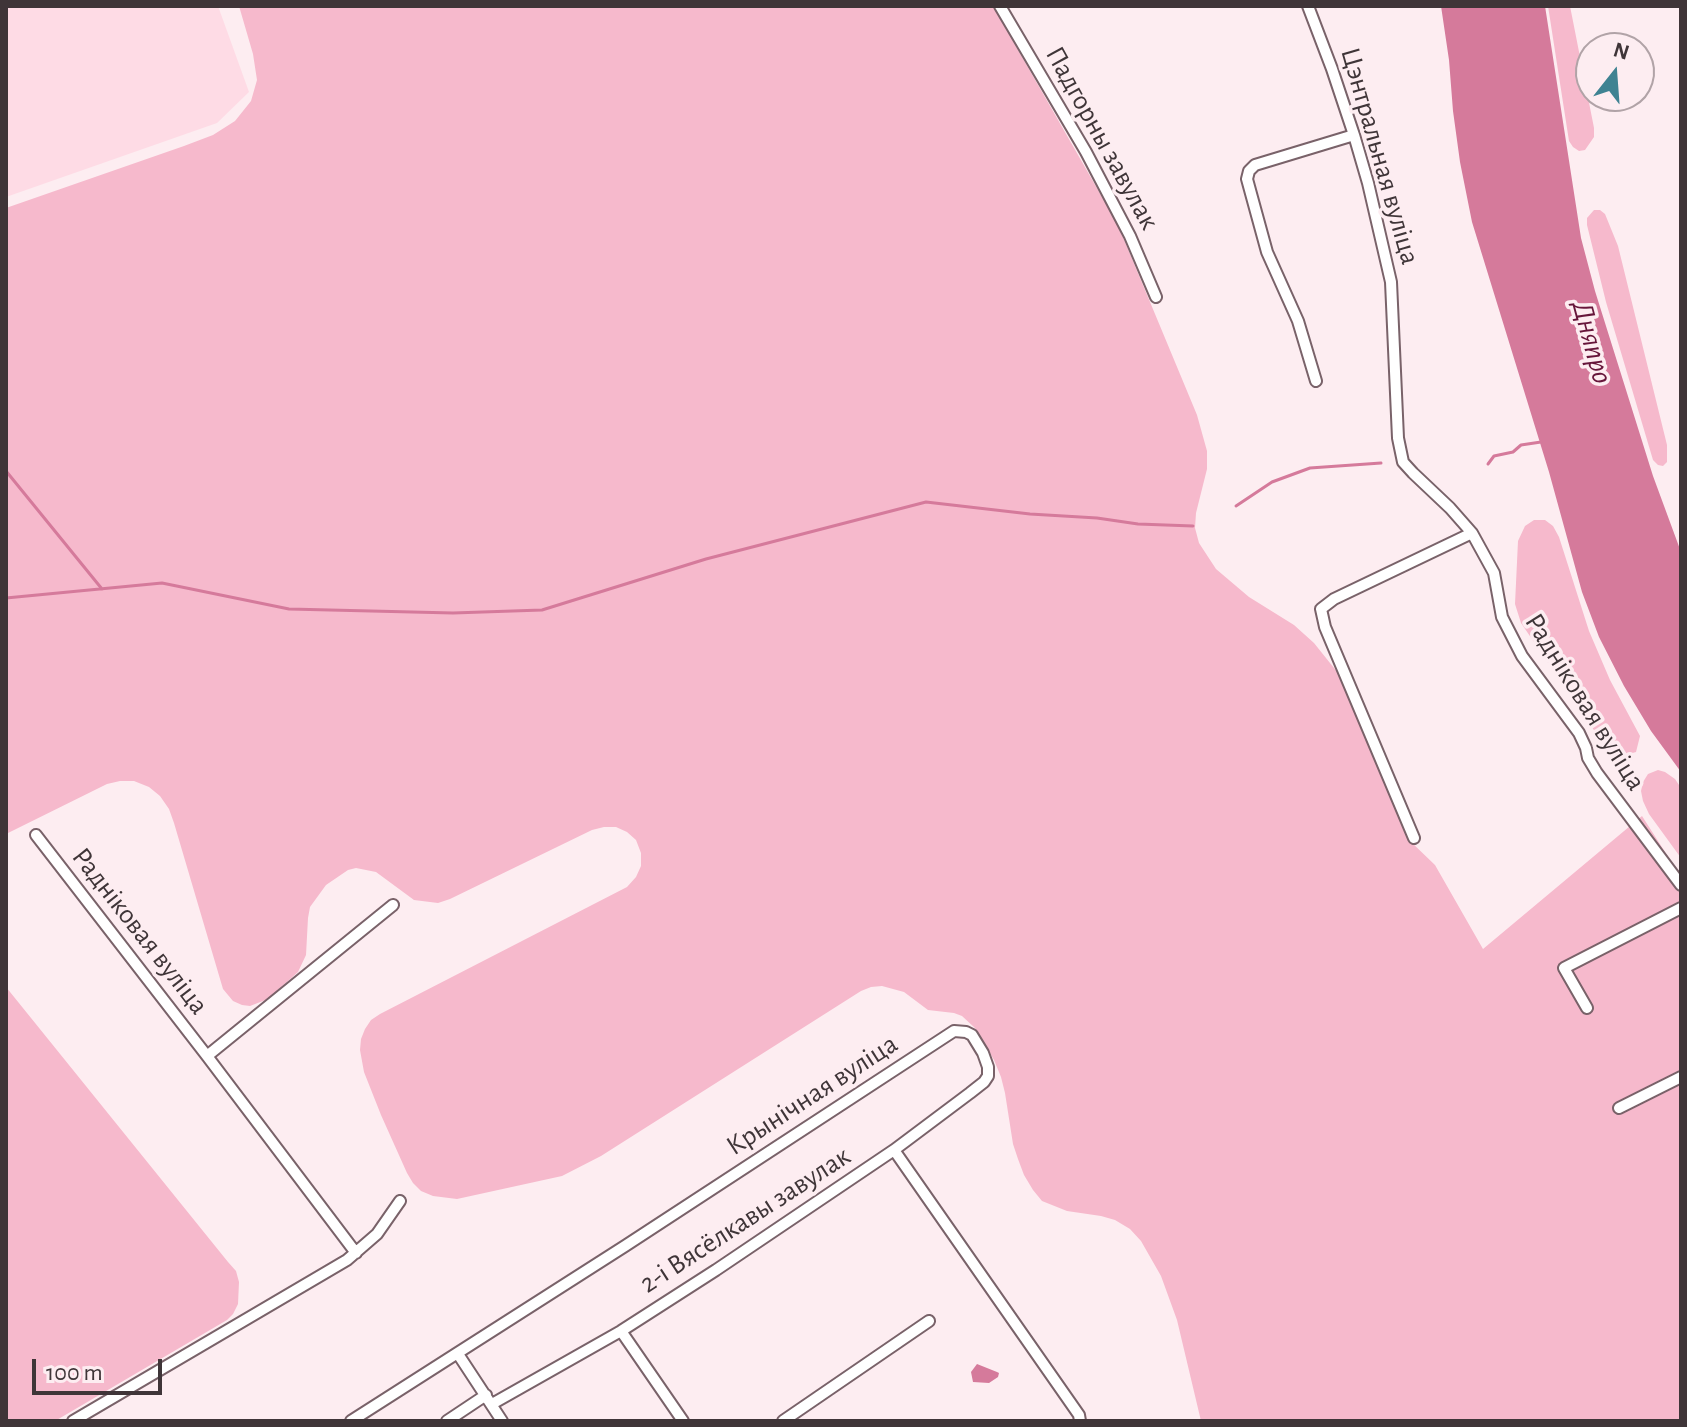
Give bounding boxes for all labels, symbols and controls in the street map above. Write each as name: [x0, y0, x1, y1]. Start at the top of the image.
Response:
north arrow: [1575, 32, 1655, 112]
text: N: [1611, 38, 1632, 64]
street label: Падгорны завулак: [1038, 41, 1166, 235]
street label: Цэнтральная вуліца: [1333, 44, 1427, 268]
water label: Дняпро: [1564, 296, 1620, 388]
street label: Радніковая вуліца: [1517, 607, 1653, 797]
street label: Радніковая вуліца: [64, 841, 216, 1021]
street label: Крынічная вуліца: [720, 1027, 904, 1163]
street label: 2-і Вясёлкавы завулак: [633, 1139, 857, 1301]
scale bar: [36, 1343, 166, 1393]
text: 100 m: [46, 1361, 103, 1385]

